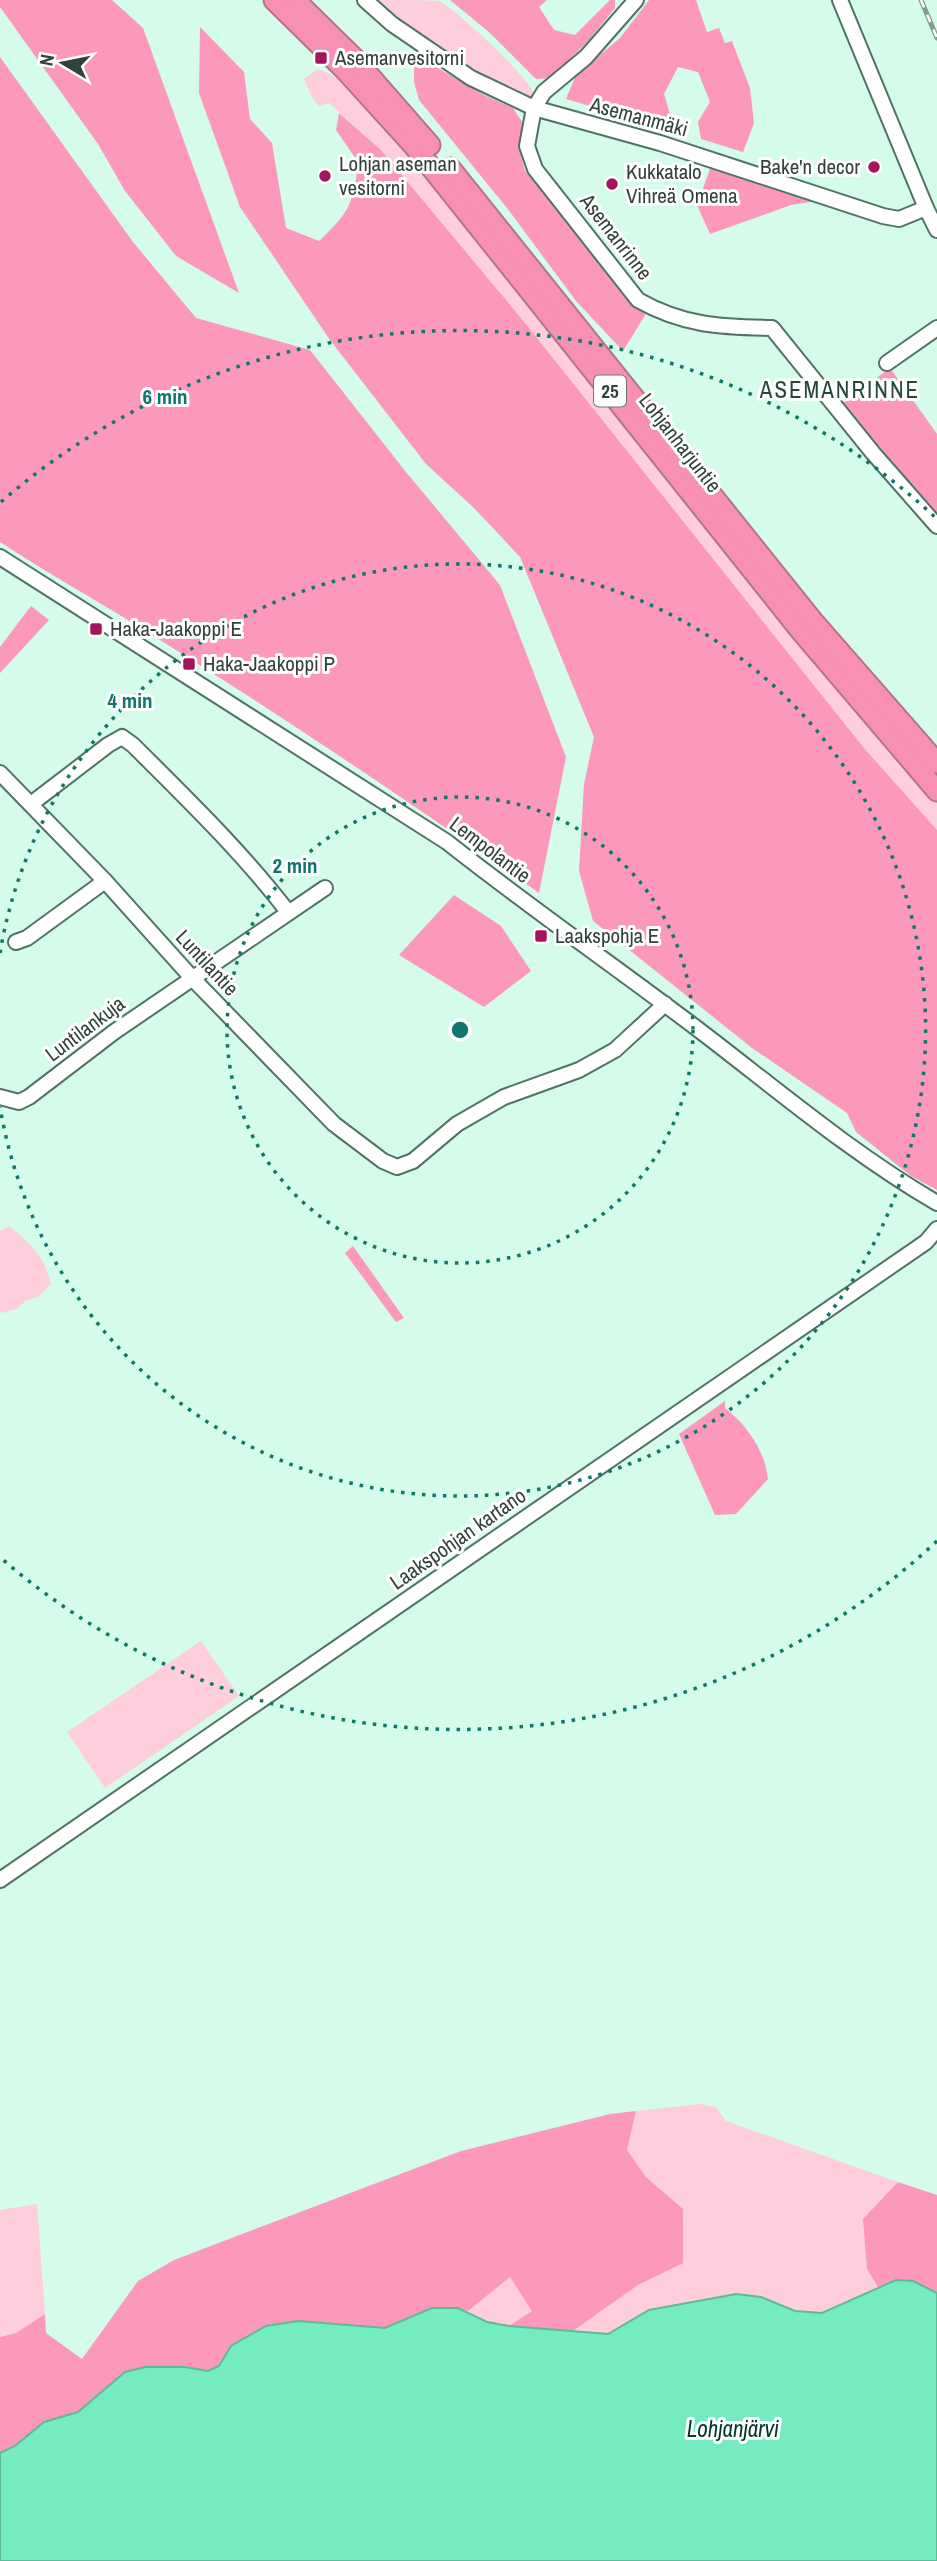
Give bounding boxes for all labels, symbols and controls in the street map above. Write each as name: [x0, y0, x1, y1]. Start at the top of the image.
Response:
north arrow: [28, 28, 98, 98]
place label: Asemanvesitorni: [334, 43, 464, 72]
marker: Asemanvesitorni: [313, 50, 329, 66]
text: N: [32, 52, 60, 68]
street label: Asemanmäki: [586, 89, 691, 144]
place label: Lohjan aseman vesitorni: [339, 149, 457, 202]
place label: Bake'n decor: [760, 152, 860, 181]
place label: Kukkatalo Vihreä Omena: [626, 157, 738, 210]
marker: Bake'n decor: [866, 159, 882, 175]
marker: Lohjan aseman vesitorni: [317, 168, 333, 184]
marker: Kukkatalo Vihreä Omena: [604, 176, 620, 192]
street label: Asemanrinne: [573, 187, 659, 286]
district label: ASEMANRINNE: [759, 374, 920, 405]
road number: 25: [594, 376, 626, 406]
text: 6 min: [143, 382, 187, 411]
street label: Lohjanharjuntie: [632, 387, 728, 498]
place label: Haka-Jaakoppi E: [110, 614, 242, 643]
marker: Haka-Jaakoppi E: [88, 621, 104, 637]
place label: Haka-Jaakoppi P: [203, 649, 335, 678]
marker: Haka-Jaakoppi P: [181, 656, 197, 672]
text: 4 min: [108, 686, 152, 715]
street label: Lempolantie: [444, 810, 537, 890]
text: 2 min: [273, 851, 317, 880]
place label: Laakspohja E: [555, 921, 659, 950]
street label: Luntilantie: [169, 923, 245, 1002]
marker: Laakspohja E: [533, 928, 549, 944]
street label: Luntilankuja: [39, 989, 131, 1068]
centre of rings: [448, 1018, 472, 1042]
street label: Laakspohjan kartano: [384, 1481, 532, 1596]
water label: Lohjanjärvi: [687, 2413, 780, 2444]

